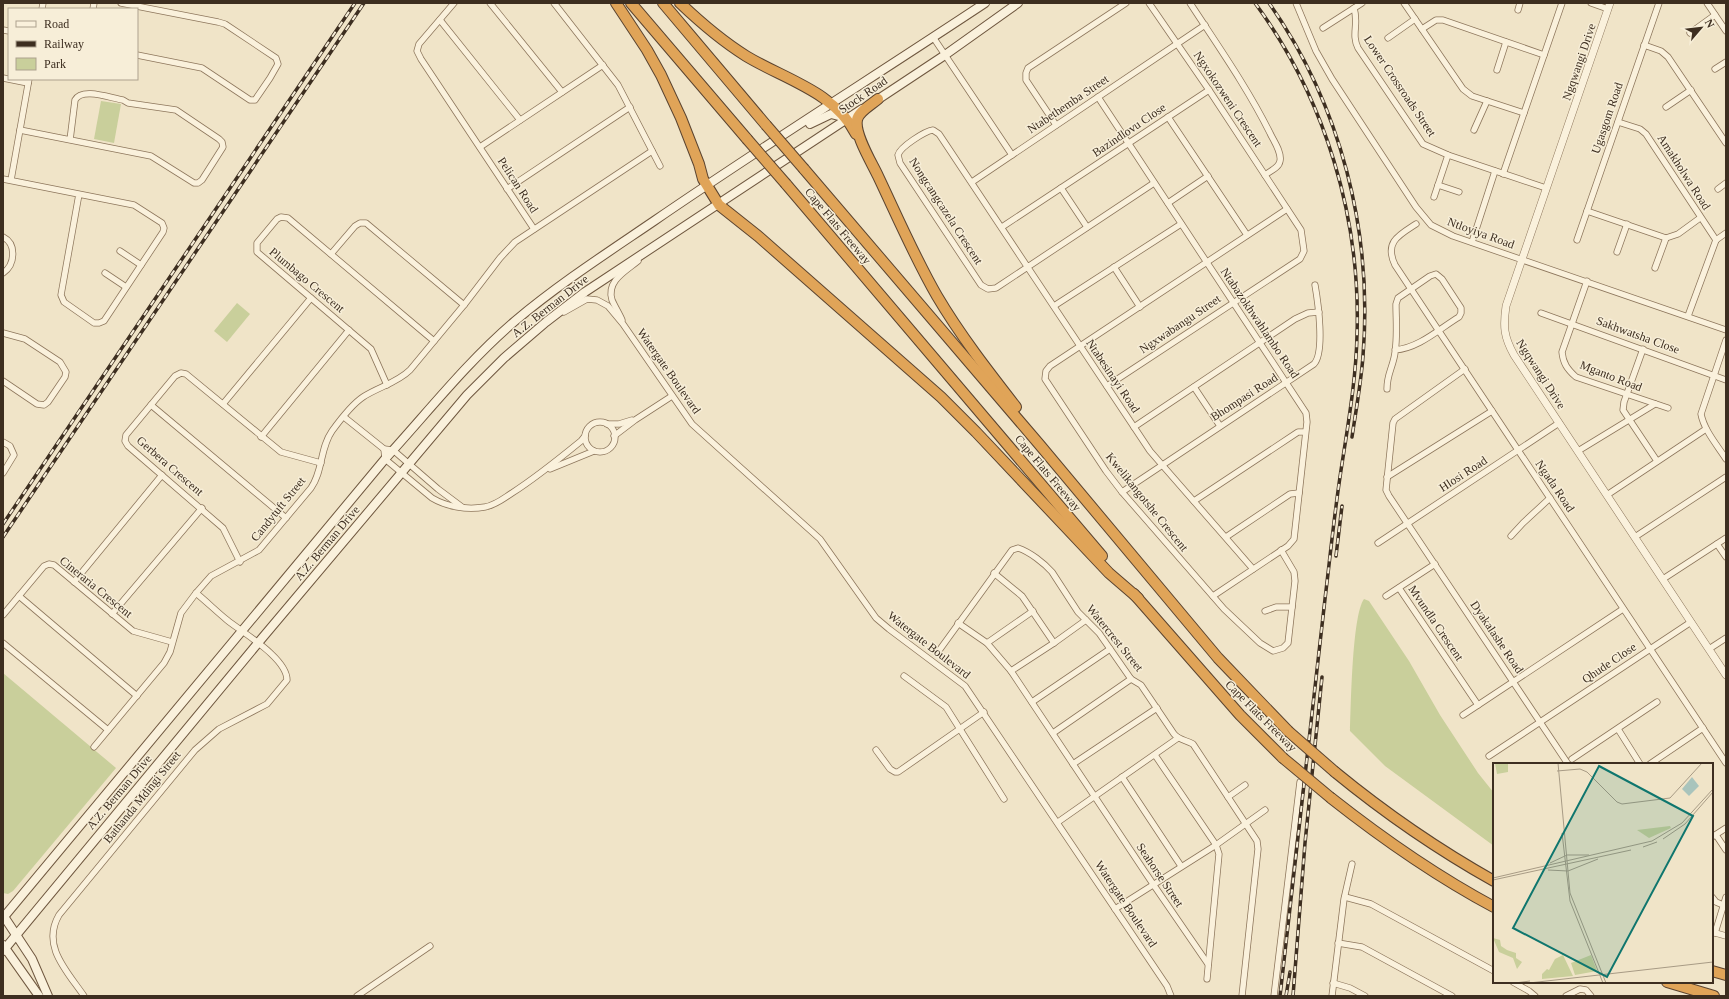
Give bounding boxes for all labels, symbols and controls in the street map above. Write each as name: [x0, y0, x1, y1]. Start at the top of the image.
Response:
legend: [8, 8, 138, 80]
north arrow: [1681, 8, 1721, 48]
text: Road: [44, 17, 69, 31]
text: N: [1703, 17, 1717, 30]
street label: Ngqwangi Drive: [1559, 22, 1599, 102]
street label: Lower Crossroads Street: [1361, 33, 1439, 140]
text: Railway: [44, 37, 84, 51]
street label: Ngxokozweni Crescent: [1191, 49, 1266, 150]
text: Park: [44, 57, 66, 71]
street label: Ntabethemba Street: [1025, 71, 1112, 136]
street label: Stock Road: [836, 74, 890, 116]
street label: Ugasgom Road: [1588, 81, 1626, 155]
street label: Bazindlovu Close: [1090, 100, 1168, 160]
street label: Amakholwa Road: [1654, 132, 1714, 212]
street label: Pelican Road: [495, 154, 541, 216]
street label: Nongcangcazela Crescent: [906, 155, 986, 267]
street label: Cape Flats Freeway: [802, 185, 874, 267]
street label: Ntloyiya Road: [1446, 214, 1516, 252]
street label: Plumbago Crescent: [267, 245, 348, 316]
street label: Ntabazokhwahlambo Road: [1218, 265, 1302, 381]
street label: A.Z. Berman Drive: [509, 272, 591, 340]
street label: Ngxwabangu Street: [1137, 291, 1224, 356]
street label: Sakhwatsha Close: [1594, 313, 1682, 357]
street label: Watergate Boulevard: [634, 326, 704, 416]
street label: Ntabesinayi Road: [1083, 337, 1143, 415]
street label: Ngqwangi Drive: [1513, 337, 1569, 411]
street label: Mganto Road: [1578, 358, 1644, 394]
street label: Bhompasi Road: [1208, 370, 1280, 424]
street label: Cape Flats Freeway: [1012, 432, 1084, 514]
street label: Gerbera Crescent: [134, 433, 207, 499]
street label: Kwelikangotshe Crescent: [1103, 450, 1192, 555]
street label: Hlosi Road: [1436, 453, 1490, 495]
street label: Ngada Road: [1533, 457, 1577, 515]
street label: Candytuft Street: [248, 473, 309, 544]
street label: A.Z. Berman Drive: [292, 503, 362, 583]
street label: Cineraria Crescent: [57, 553, 136, 621]
street label: Mvundla Crescent: [1406, 582, 1467, 664]
street label: Dyakalashe Road: [1468, 598, 1526, 676]
street label: Watercrest Street: [1084, 602, 1147, 675]
street label: Watergate Boulevard: [885, 608, 973, 682]
street label: Qhude Close: [1579, 640, 1639, 686]
street label: Cape Flats Freeway: [1222, 677, 1300, 755]
street label: Bathanda Mdingi Street: [100, 748, 184, 846]
street label: A.Z. Berman Drive: [84, 752, 154, 832]
inset map: [1493, 763, 1713, 983]
street label: Seahorse Street: [1133, 840, 1187, 910]
street label: Watergate Boulevard: [1092, 858, 1160, 950]

